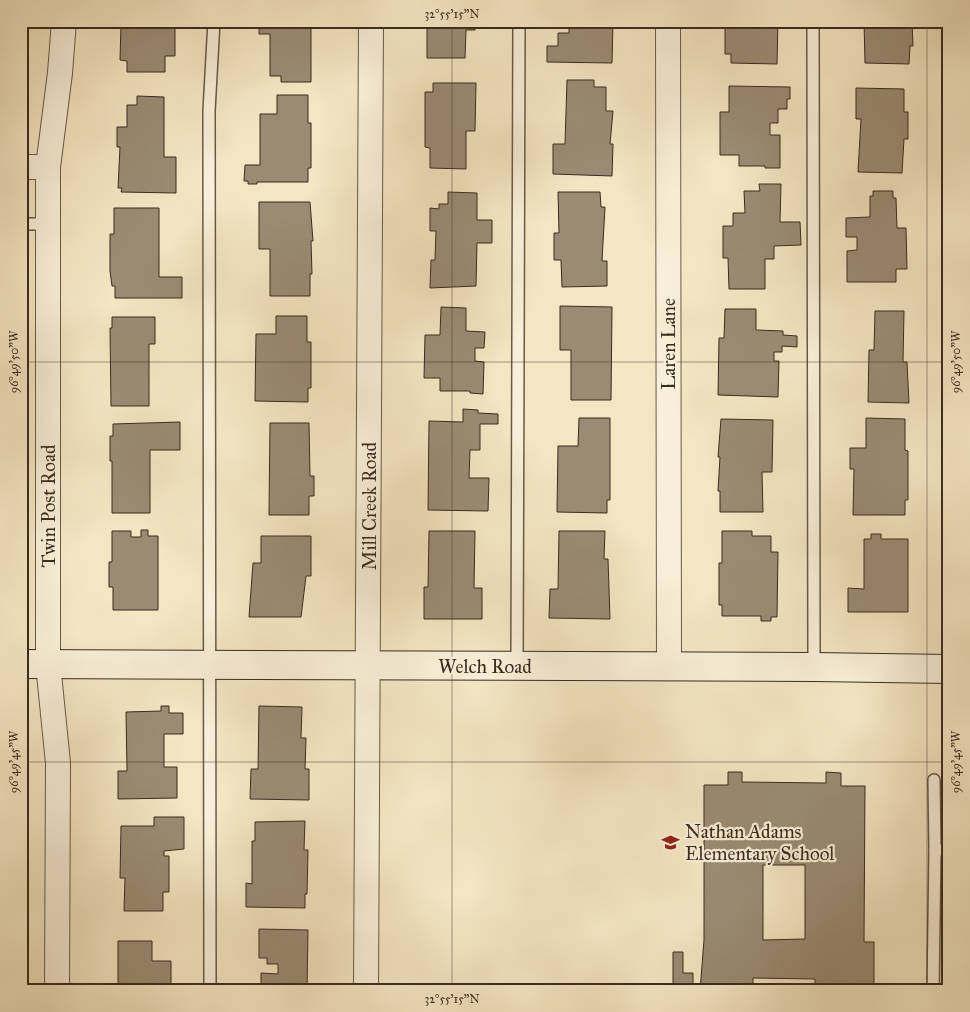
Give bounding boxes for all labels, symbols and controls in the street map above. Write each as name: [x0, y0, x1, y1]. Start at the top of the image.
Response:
text: 32°55'15"N: [424, 7, 480, 21]
street label: Laren Lane: [657, 298, 680, 390]
text: 96°49'50"W: [7, 330, 21, 393]
text: 96°49'50"W: [949, 330, 963, 393]
street label: Mill Creek Road: [358, 441, 381, 570]
street label: Twin Post Road: [37, 444, 60, 568]
street label: Welch Road: [438, 655, 532, 678]
text: 96°49'45"W: [7, 730, 21, 793]
text: 96°49'45"W: [949, 730, 963, 793]
place label: Nathan Adams Elementary School: [685, 820, 835, 865]
school or university icon: Nathan Adams Elementary School: [661, 832, 681, 852]
text: 32°55'15"N: [424, 992, 480, 1006]

